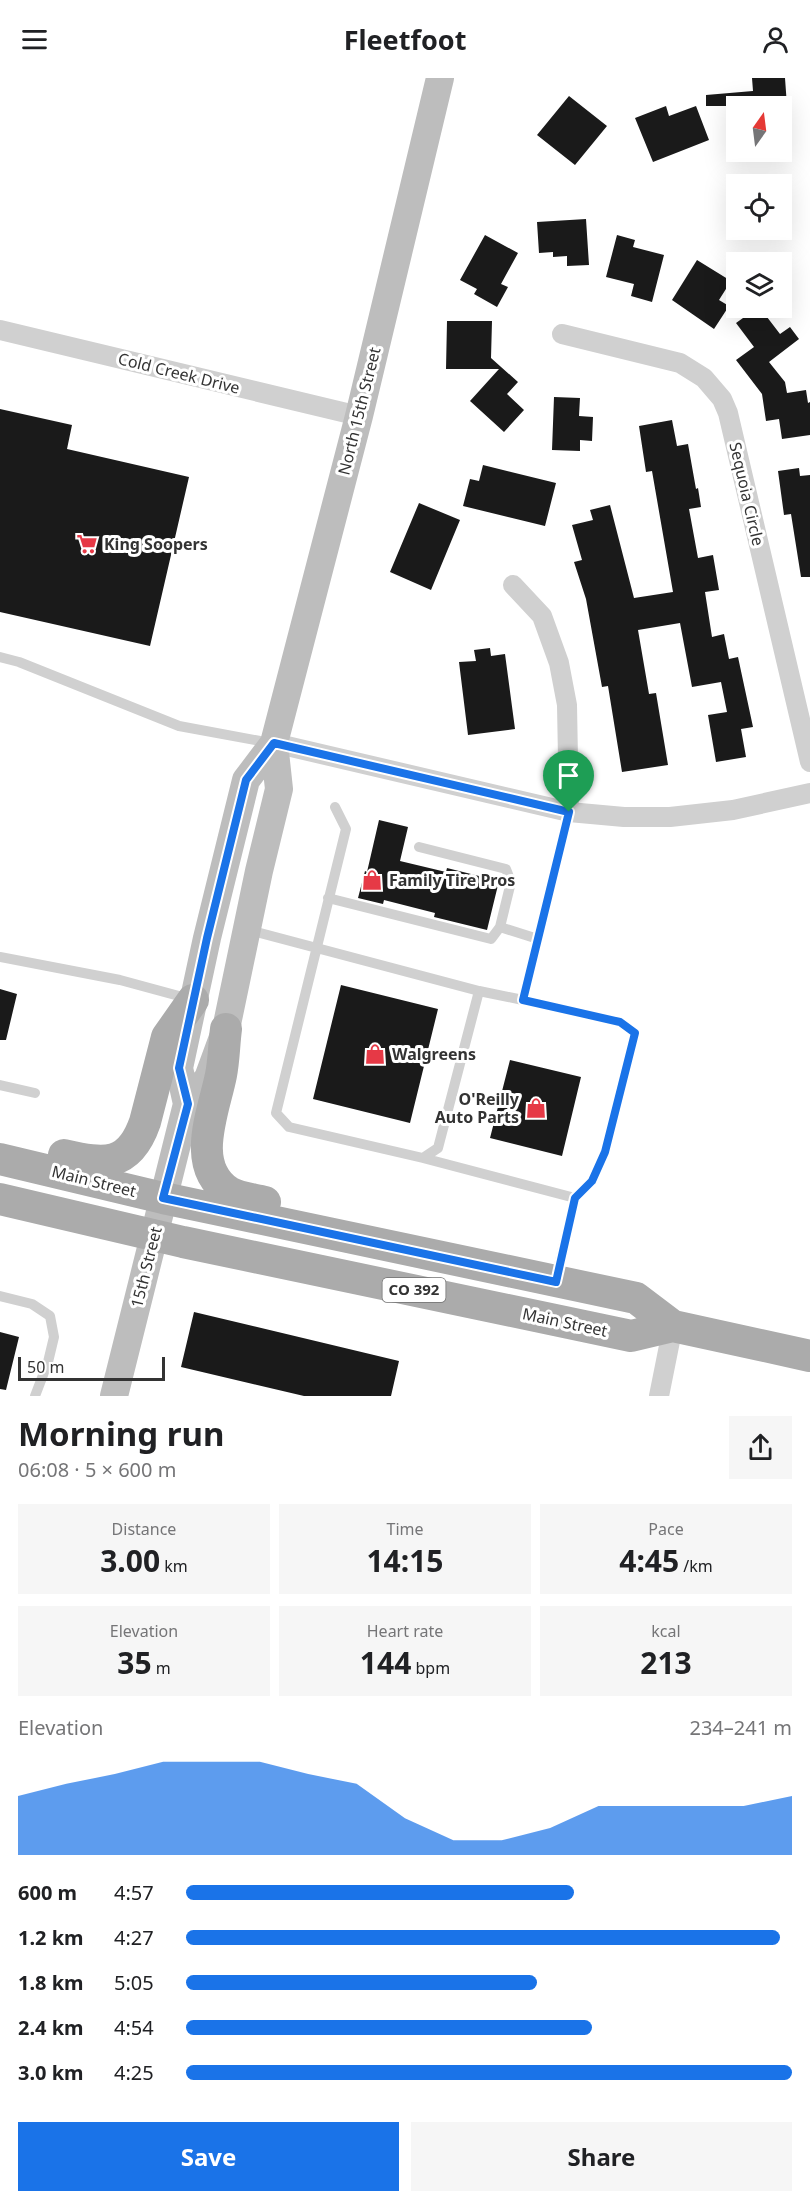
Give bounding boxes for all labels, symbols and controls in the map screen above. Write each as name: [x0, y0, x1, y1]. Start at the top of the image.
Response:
text: Fleetfoot: [344, 21, 466, 58]
icon: menu: [18, 23, 51, 56]
icon: person: [759, 23, 792, 56]
north arrow: [726, 96, 792, 162]
map controls: [726, 96, 792, 318]
button: locate: [726, 174, 792, 240]
button: layers: [726, 252, 792, 318]
street label: North 15th Street: [332, 345, 386, 477]
street label: Cold Creek Drive: [116, 347, 242, 399]
street label: Sequoia Circle: [724, 440, 770, 548]
supermarket icon: King Soopers: [75, 532, 99, 556]
place label: King Soopers: [104, 533, 208, 555]
pin: [543, 750, 594, 812]
icon: arrive: [552, 759, 585, 792]
shop icon: Family Tire Pros: [360, 868, 384, 892]
place label: Family Tire Pros: [389, 869, 515, 891]
shop icon: Walgreens: [363, 1042, 387, 1066]
place label: Walgreens: [392, 1043, 476, 1065]
place label: O'Reilly Auto Parts: [435, 1088, 520, 1128]
shop icon: O'Reilly Auto Parts: [524, 1096, 548, 1120]
street label: Main Street: [49, 1160, 139, 1202]
street label: 15th Street: [125, 1224, 167, 1310]
road number: CO 392: [382, 1278, 446, 1302]
street label: Main Street: [520, 1302, 610, 1342]
scale bar: [18, 1354, 165, 1382]
text: 50 m: [27, 1356, 64, 1378]
text: Morning run: [18, 1411, 224, 1456]
button: share: [729, 1416, 792, 1479]
text: 06:08 · 5 × 600 m: [18, 1456, 176, 1483]
text: Distance: [112, 1518, 176, 1540]
text: Time: [386, 1518, 424, 1540]
text: Pace: [648, 1518, 684, 1540]
text: 3.00: [100, 1540, 160, 1581]
text: 14:15: [366, 1540, 444, 1581]
text: 4:45: [619, 1540, 679, 1581]
text: km: [160, 1555, 188, 1577]
text: /km: [679, 1555, 713, 1577]
text: Elevation: [110, 1620, 178, 1642]
text: Heart rate: [367, 1620, 443, 1642]
text: kcal: [651, 1620, 681, 1642]
text: 35: [117, 1642, 152, 1683]
text: 144: [360, 1642, 411, 1683]
text: 213: [640, 1642, 692, 1683]
text: m: [152, 1657, 171, 1679]
text: bpm: [411, 1657, 450, 1679]
text: Elevation: [18, 1714, 103, 1741]
text: 234–241 m: [689, 1714, 792, 1741]
text: 600 m: [18, 1879, 77, 1906]
text: 4:57: [114, 1879, 154, 1906]
text: 1.2 km: [18, 1924, 84, 1951]
text: 4:27: [114, 1924, 154, 1951]
text: 1.8 km: [18, 1969, 84, 1996]
text: 5:05: [114, 1969, 154, 1996]
text: 2.4 km: [18, 2014, 84, 2041]
text: 4:54: [114, 2014, 154, 2041]
text: 3.0 km: [18, 2059, 84, 2086]
text: 4:25: [114, 2059, 154, 2086]
button: Save: [18, 2122, 399, 2191]
button: Share: [411, 2122, 792, 2191]

